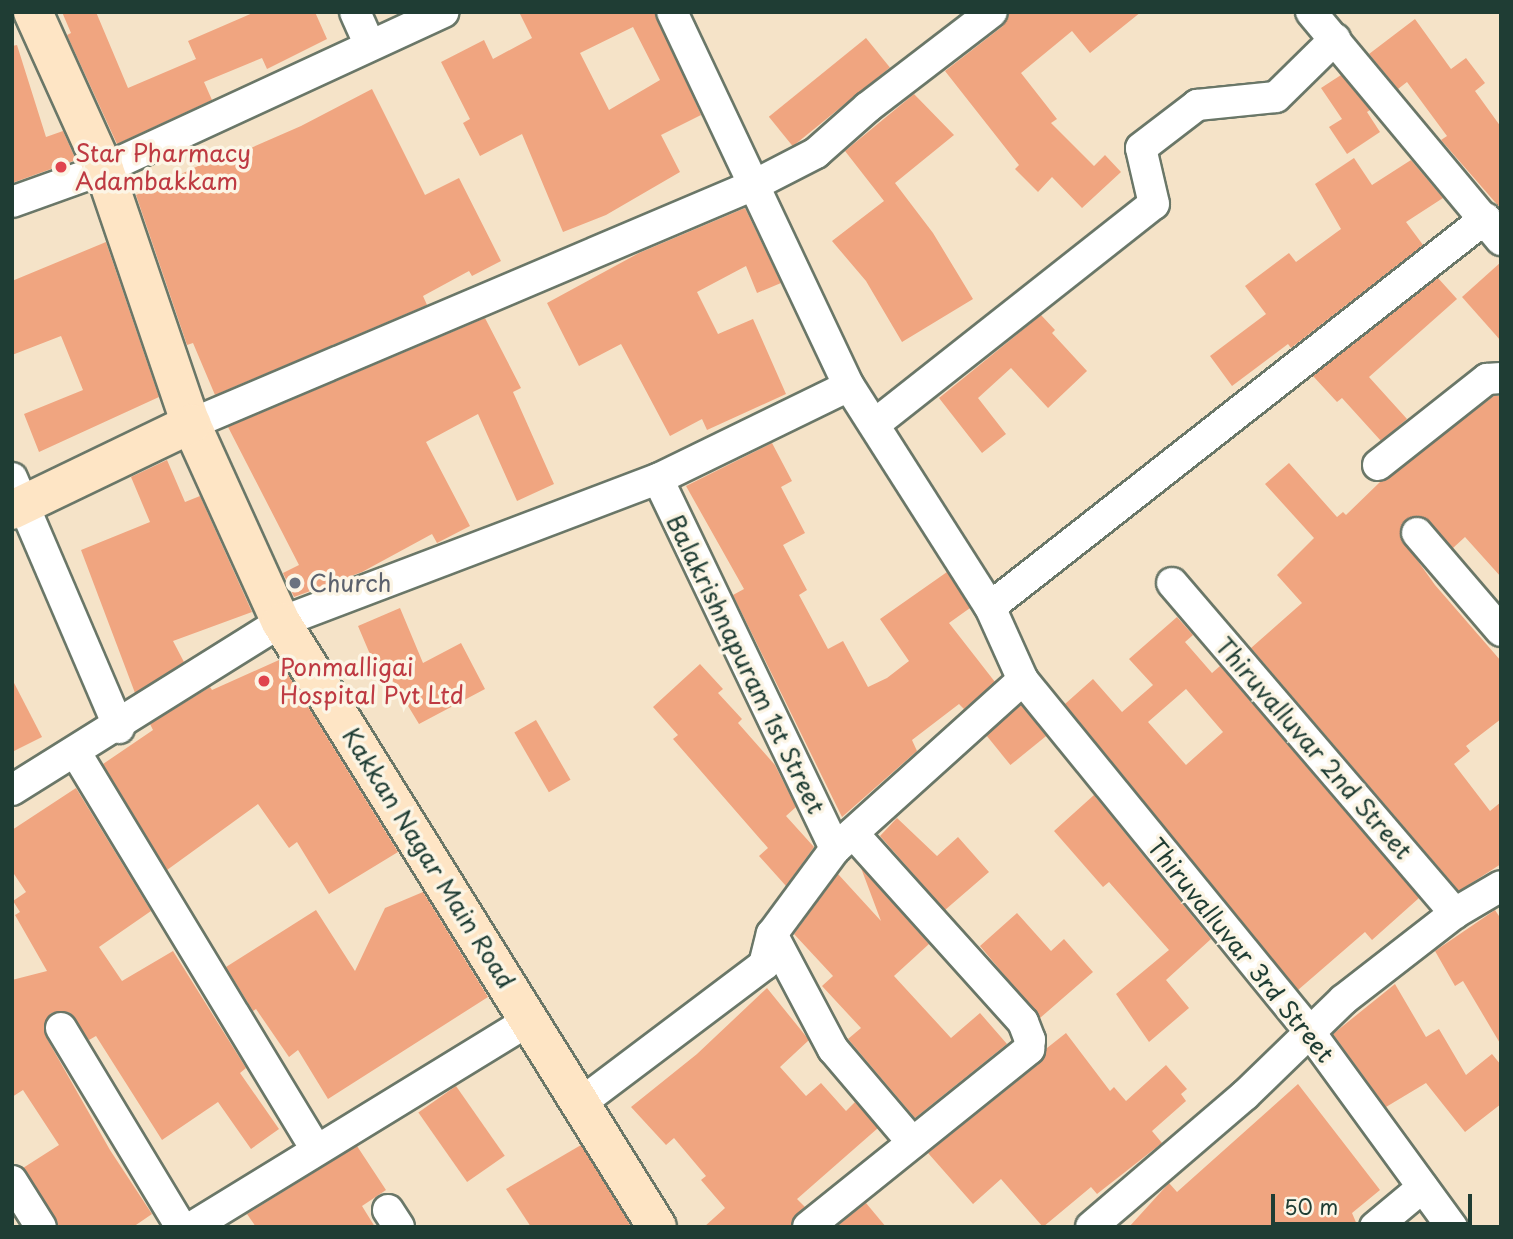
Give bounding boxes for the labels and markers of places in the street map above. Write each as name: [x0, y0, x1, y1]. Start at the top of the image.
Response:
place label: Star Pharmacy Adambakkam: [75, 139, 253, 195]
marker: Star Pharmacy Adambakkam: [53, 159, 69, 175]
place label: Church: [309, 569, 392, 597]
marker: Church: [287, 575, 303, 591]
place label: Ponmalligai Hospital Pvt Ltd: [280, 653, 466, 709]
marker: Ponmalligai Hospital Pvt Ltd: [254, 671, 274, 691]

